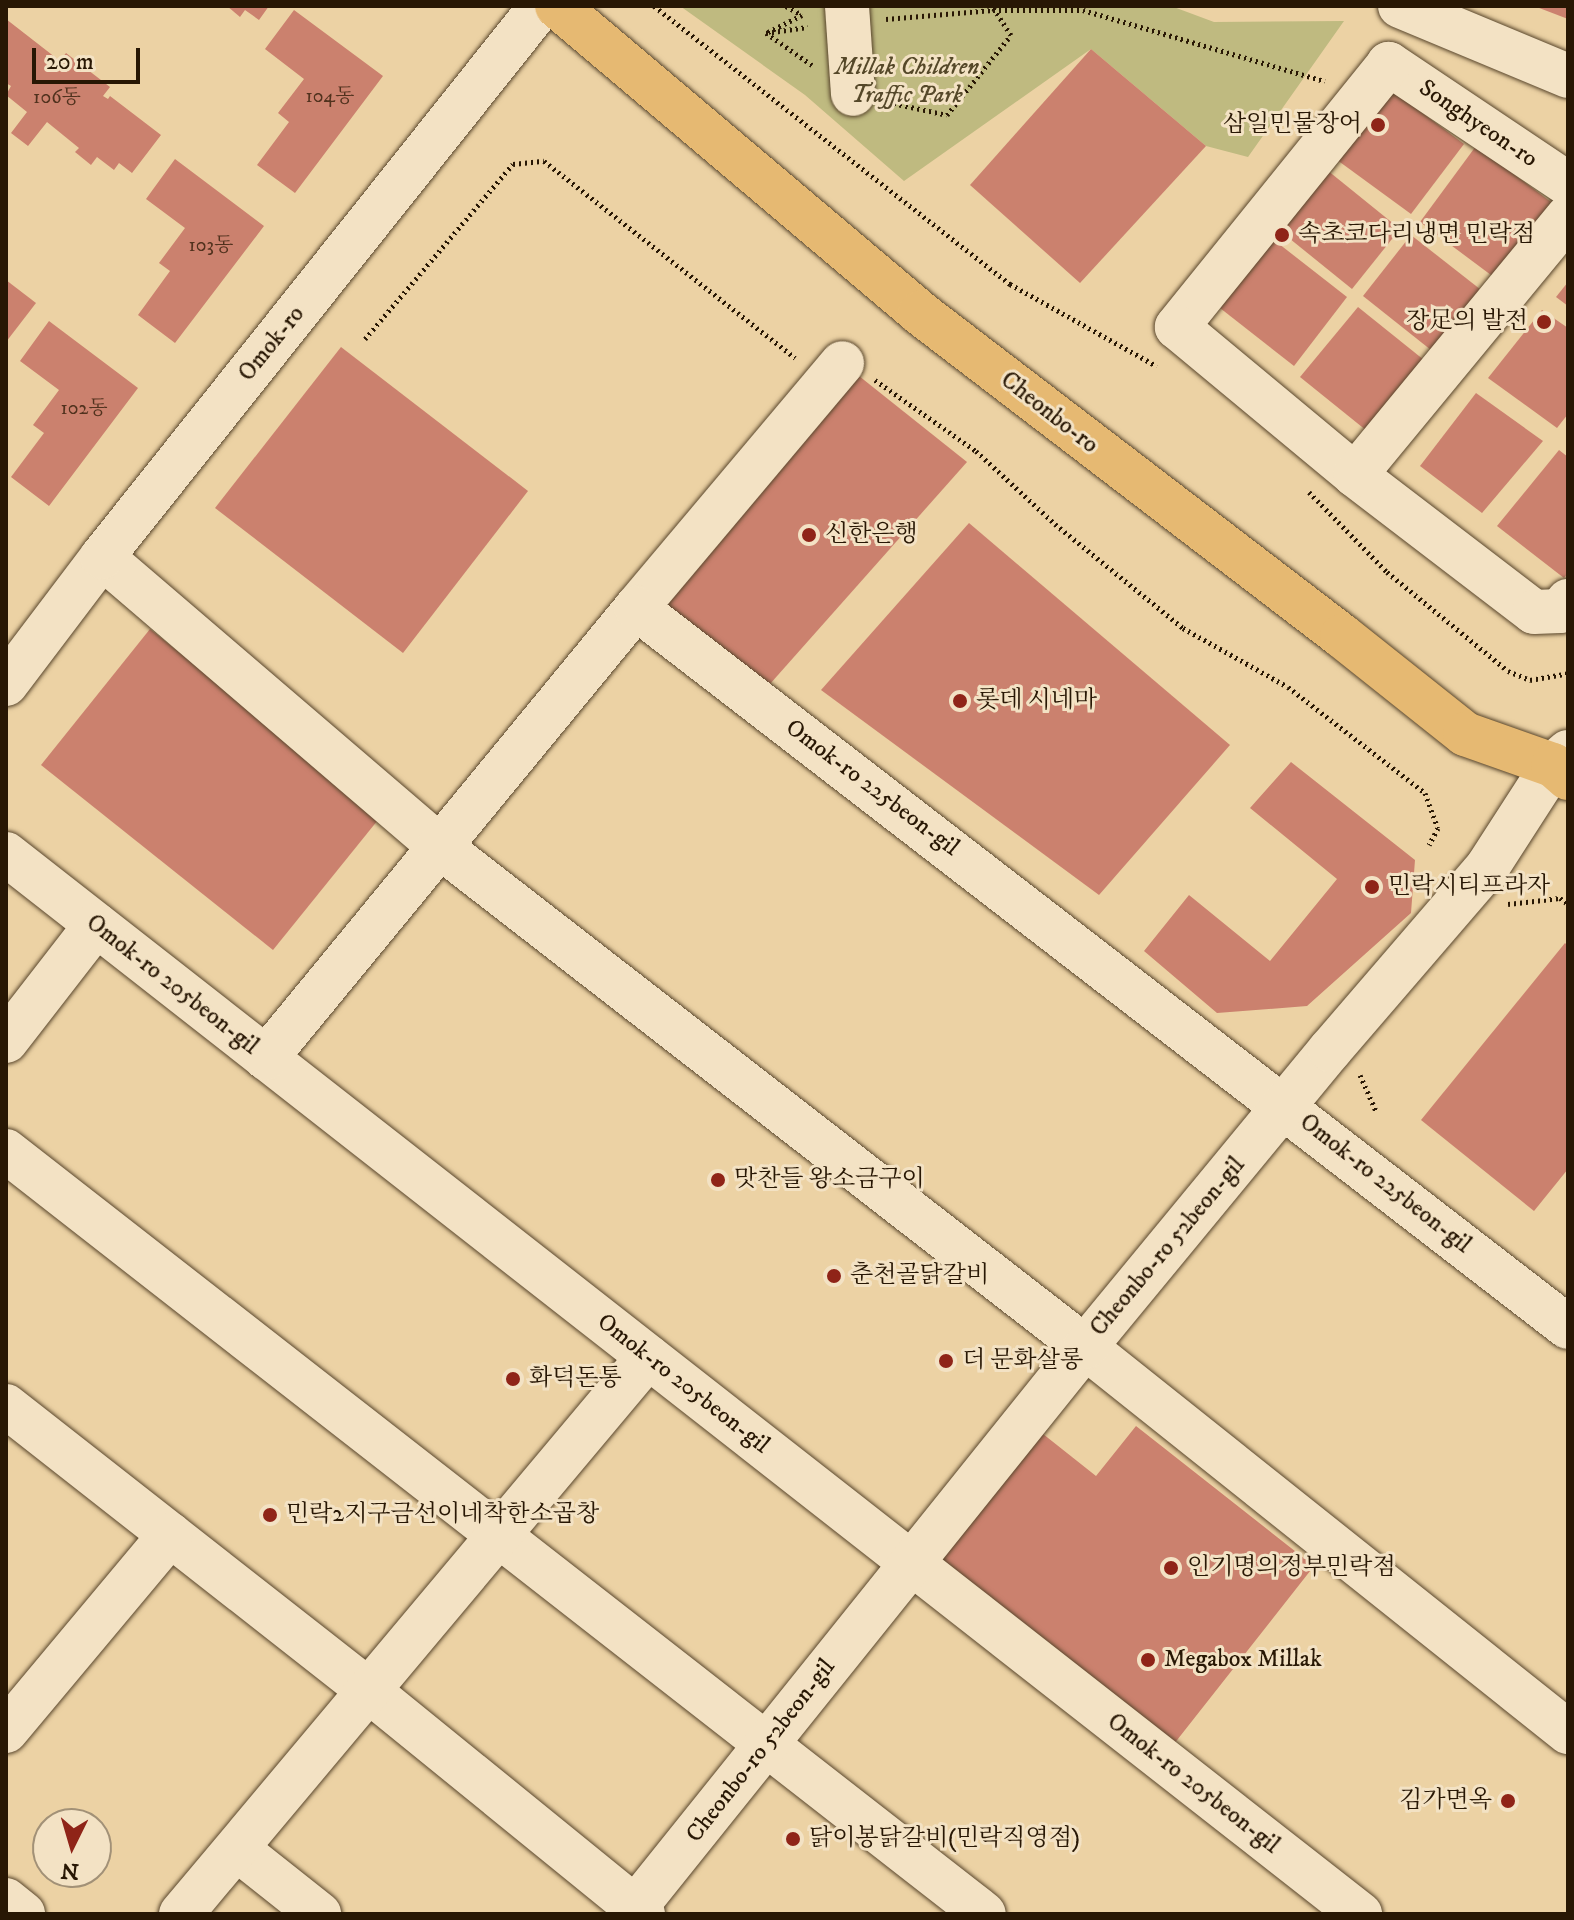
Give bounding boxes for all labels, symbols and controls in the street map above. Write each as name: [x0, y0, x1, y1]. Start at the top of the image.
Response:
scale bar: [36, 32, 144, 82]
text: 20 m: [46, 47, 94, 77]
park label: Millak Children Traffic Park: [835, 54, 979, 110]
street label: Songhyeon-ro: [1413, 74, 1543, 174]
house number: 104동: [306, 84, 354, 108]
house number: 106동: [33, 85, 81, 109]
place label: 삼일민물장어: [1223, 111, 1362, 139]
marker: 삼일민물장어: [1369, 116, 1387, 134]
place label: 속초코다리냉면 민락점: [1298, 221, 1535, 249]
marker: 속초코다리냉면 민락점: [1273, 226, 1291, 244]
house number: 103동: [189, 233, 233, 257]
street label: Omok-ro: [233, 300, 311, 388]
place label: 장足의 발전: [1406, 308, 1528, 336]
marker: 장足의 발전: [1535, 313, 1553, 331]
street label: Cheonbo-ro: [994, 366, 1104, 460]
house number: 102동: [60, 396, 108, 420]
place label: 신한은행: [825, 521, 918, 549]
marker: 신한은행: [800, 526, 818, 544]
place label: 롯데 시네마: [976, 687, 1097, 715]
marker: 롯데 시네마: [951, 692, 969, 710]
street label: Omok-ro 225beon-gil: [780, 713, 964, 863]
place label: 민락시티프라자: [1388, 873, 1550, 901]
marker: 민락시티프라자: [1363, 878, 1381, 896]
street label: Omok-ro 205beon-gil: [80, 909, 264, 1061]
street label: Omok-ro 225beon-gil: [1294, 1108, 1476, 1260]
street label: Cheonbo-ro 52beon-gil: [1085, 1152, 1251, 1342]
place label: 맛찬들 왕소금구이: [734, 1166, 925, 1194]
marker: 맛찬들 왕소금구이: [709, 1171, 727, 1189]
place label: 춘천골닭갈비: [850, 1262, 989, 1290]
marker: 춘천골닭갈비: [825, 1267, 843, 1285]
street label: Omok-ro 205beon-gil: [591, 1308, 775, 1460]
place label: 더 문화살롱: [962, 1347, 1083, 1375]
marker: 더 문화살롱: [937, 1352, 955, 1370]
place label: 화덕돈통: [529, 1365, 622, 1393]
marker: 화덕돈통: [504, 1370, 522, 1388]
place label: 민락2지구금선이네착한소곱창: [286, 1501, 599, 1529]
marker: 민락2지구금선이네착한소곱창: [261, 1506, 279, 1524]
place label: 인기명의정부민락점: [1187, 1554, 1396, 1582]
marker: 인기명의정부민락점: [1162, 1559, 1180, 1577]
place label: Megabox Millak: [1164, 1646, 1322, 1674]
marker: Megabox Millak: [1139, 1651, 1157, 1669]
street label: Cheonbo-ro 52beon-gil: [680, 1654, 842, 1848]
street label: Omok-ro 205beon-gil: [1101, 1708, 1285, 1860]
place label: 김가면옥: [1399, 1787, 1492, 1815]
marker: 김가면옥: [1499, 1792, 1517, 1810]
north arrow: [32, 1808, 112, 1888]
place label: 닭이봉닭갈비(민락직영점): [809, 1825, 1080, 1853]
marker: 닭이봉닭갈비(민락직영점): [784, 1830, 802, 1848]
text: N: [60, 1856, 80, 1885]

